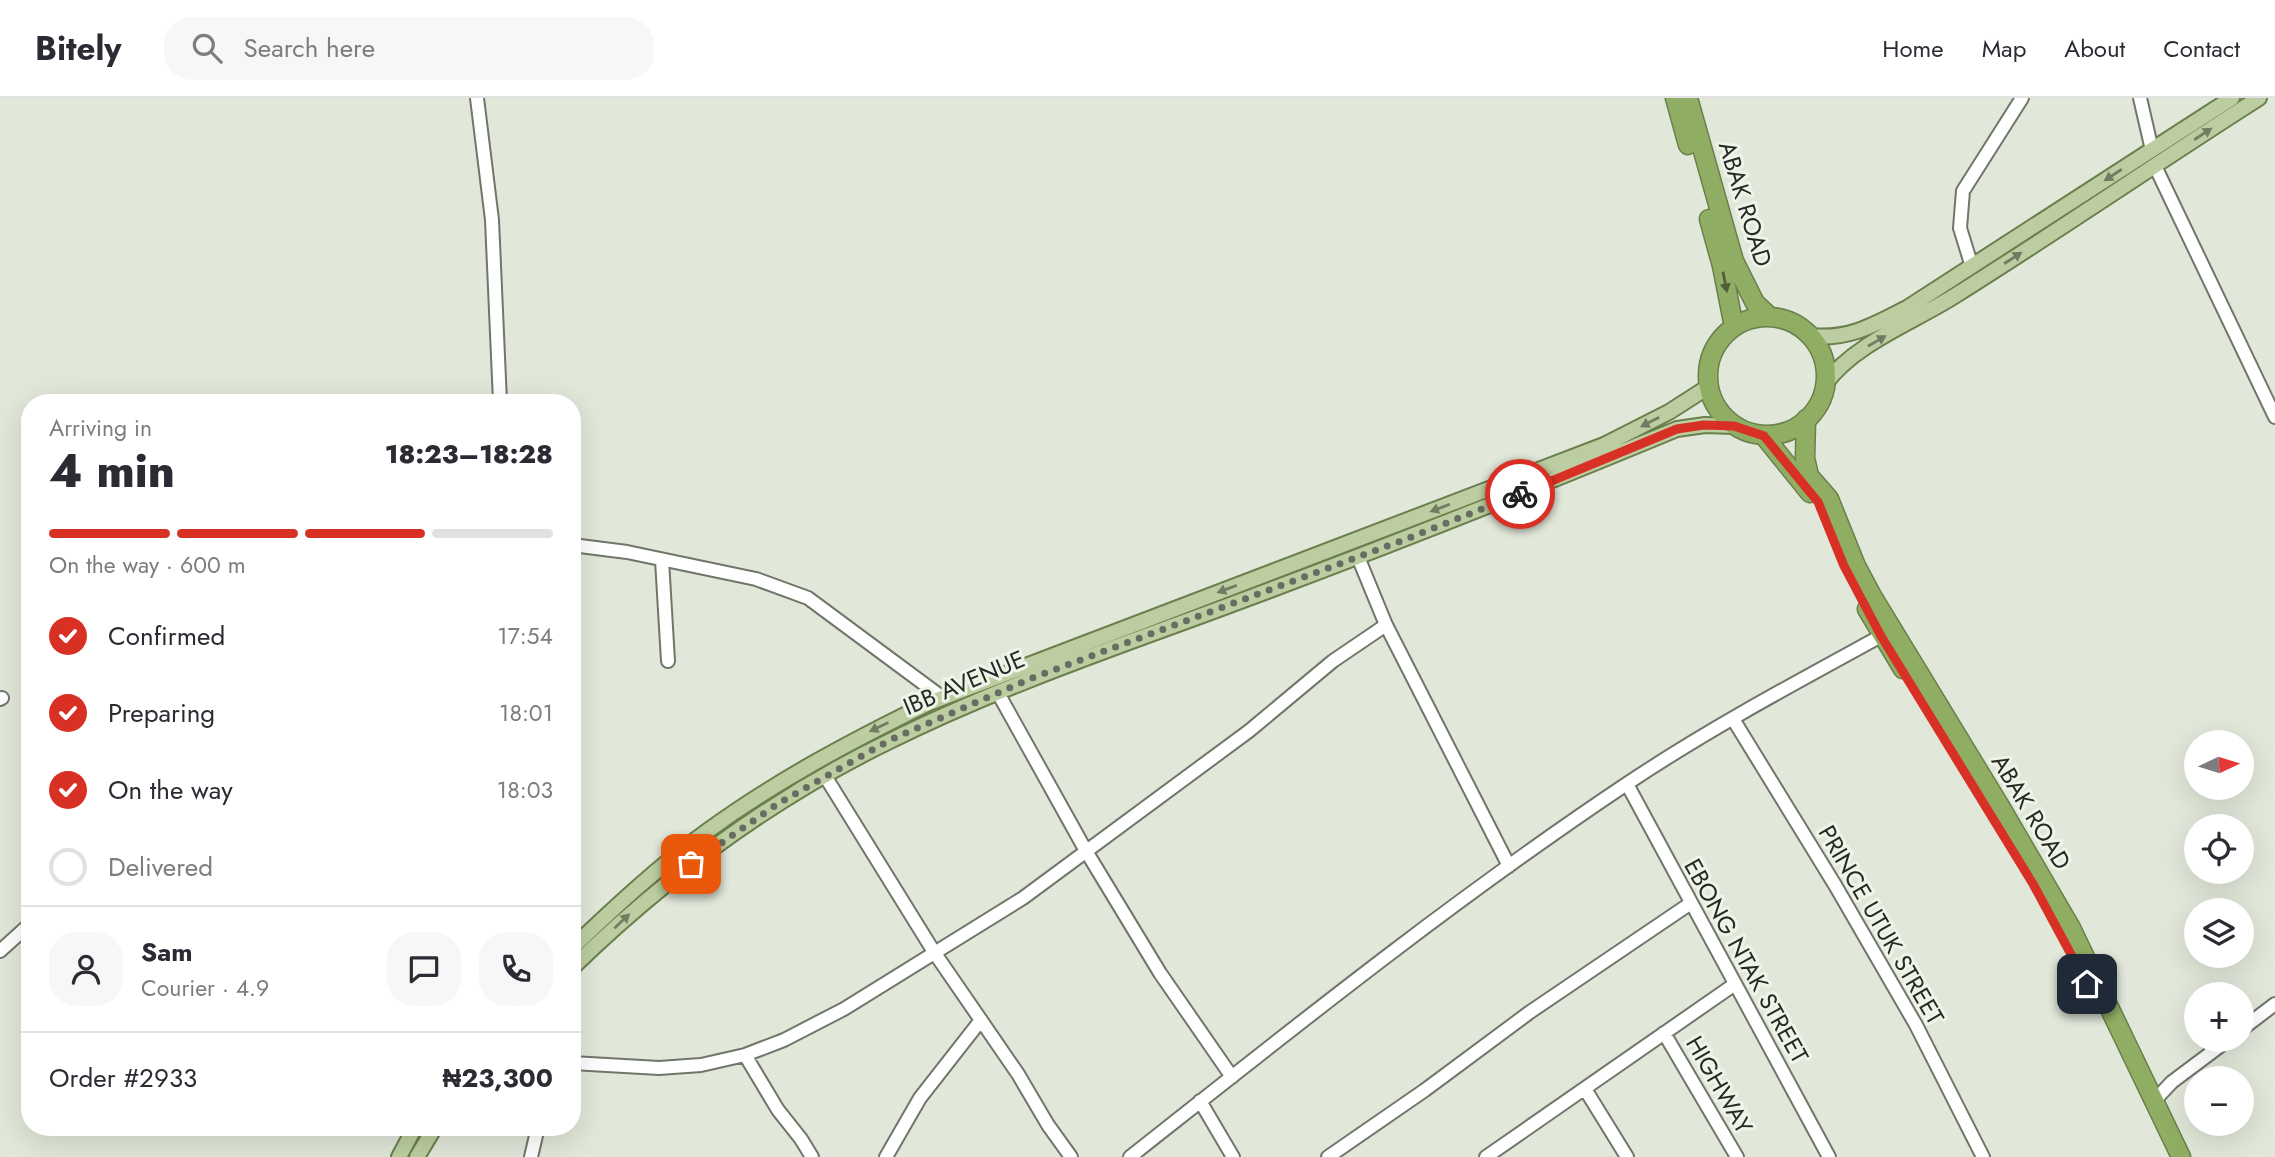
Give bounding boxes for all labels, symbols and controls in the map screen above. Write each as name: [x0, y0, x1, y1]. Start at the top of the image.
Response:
search box: [164, 17, 654, 80]
text: Bitely: [35, 25, 122, 72]
icon: search: [188, 29, 226, 67]
text: Search here: [244, 29, 375, 67]
text: Home: [1882, 31, 1944, 66]
text: Map: [1982, 31, 2026, 66]
text: About: [2064, 31, 2125, 66]
text: Contact: [2163, 31, 2240, 66]
one-way arrow: [2194, 127, 2212, 141]
street label: ABAK ROAD: [1710, 137, 1781, 271]
one-way arrow: [2103, 169, 2123, 182]
one-way arrow: [2003, 252, 2022, 265]
one-way arrow: [1720, 271, 1731, 293]
one-way arrow: [1868, 335, 1887, 347]
text: Arriving in: [49, 411, 152, 445]
one-way arrow: [1640, 416, 1660, 427]
text: 18:23–18:28: [385, 435, 553, 473]
text: 4 min: [49, 438, 175, 504]
courier: [1485, 459, 1555, 529]
icon: bike: [1501, 475, 1539, 513]
one-way arrow: [1429, 503, 1450, 514]
text: On the way · 600 m: [49, 548, 246, 582]
one-way arrow: [1216, 583, 1237, 594]
icon: check: [49, 617, 87, 655]
text: Confirmed: [108, 617, 225, 655]
text: 17:54: [497, 619, 553, 653]
street label: IBB AVENUE: [898, 641, 1030, 724]
icon: check: [49, 694, 87, 732]
text: Preparing: [108, 694, 215, 732]
text: 18:01: [499, 696, 553, 730]
one-way arrow: [869, 722, 889, 733]
north arrow: [2184, 730, 2254, 800]
map controls: [2184, 730, 2254, 1136]
street label: ABAK ROAD: [1983, 747, 2080, 876]
icon: check: [49, 771, 87, 809]
text: On the way: [108, 771, 233, 809]
text: 18:03: [497, 773, 553, 807]
button: locate: [2184, 814, 2254, 884]
street label: PRINCE UTUK STREET: [1810, 818, 1953, 1031]
pin: [661, 834, 721, 894]
icon: bag: [672, 845, 710, 883]
text: Delivered: [108, 848, 213, 886]
street label: EBONG NTAK STREET: [1676, 852, 1817, 1069]
button: layers: [2184, 898, 2254, 968]
one-way arrow: [613, 914, 630, 930]
button: person: [49, 932, 123, 1006]
button: chat: [387, 932, 461, 1006]
button: phone: [479, 932, 553, 1006]
text: Sam: [141, 933, 193, 971]
pin: [2057, 954, 2117, 1014]
icon: home: [2068, 965, 2106, 1003]
text: Courier · 4.9: [141, 971, 269, 1005]
button: +: [2184, 982, 2254, 1052]
street label: HIGHWAY: [1677, 1029, 1762, 1141]
text: Order #2933: [49, 1059, 197, 1097]
text: ₦23,300: [442, 1059, 553, 1097]
button: −: [2184, 1066, 2254, 1136]

